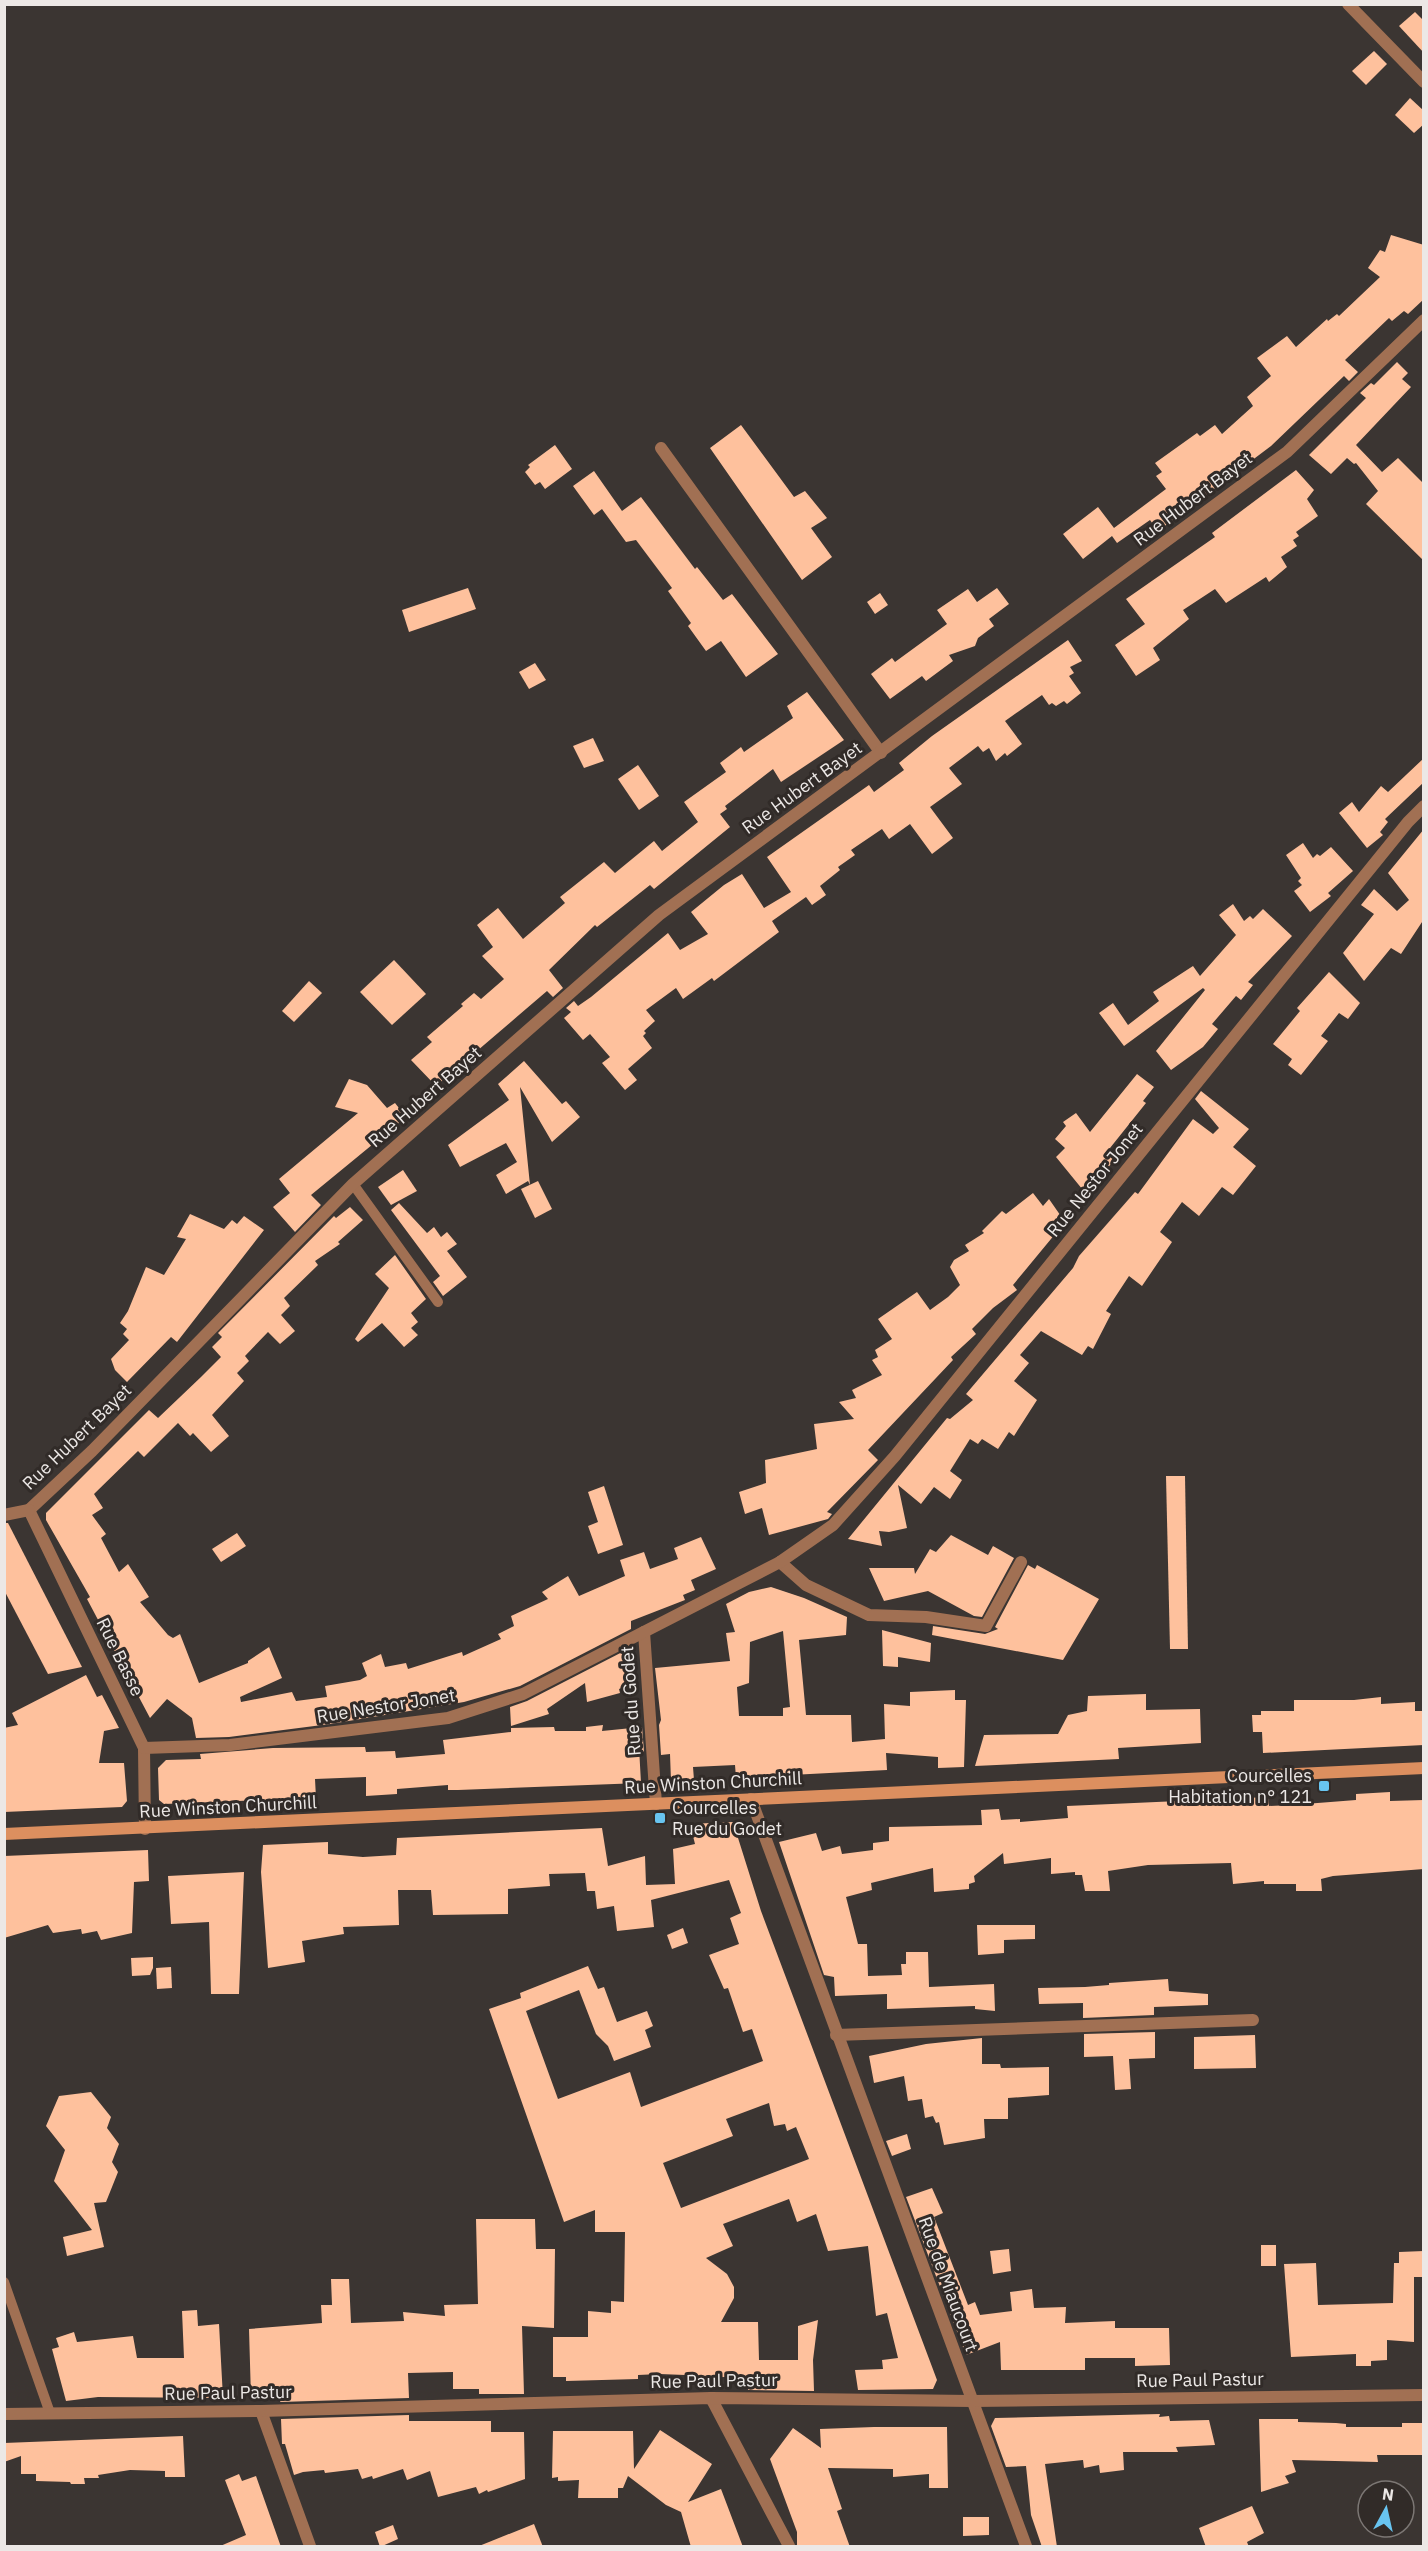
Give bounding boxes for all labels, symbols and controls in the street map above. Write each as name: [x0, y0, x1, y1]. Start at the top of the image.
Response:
street label: Rue Hubert Bayet: [1129, 446, 1257, 551]
street label: Rue Hubert Bayet: [737, 736, 866, 839]
street label: Rue Hubert Bayet: [363, 1041, 486, 1152]
street label: Rue Nestor Jonet: [1042, 1118, 1148, 1241]
street label: Rue Hubert Bayet: [17, 1379, 136, 1494]
street label: Rue Basse: [92, 1614, 149, 1700]
street label: Rue du Godet: [615, 1645, 646, 1757]
street label: Rue Nestor Jonet: [315, 1683, 457, 1728]
place label: Courcelles Habitation n° 121: [1168, 1764, 1312, 1808]
street label: Rue Winston Churchill: [624, 1766, 802, 1799]
marker: Courcelles Habitation n° 121: [1317, 1779, 1331, 1793]
street label: Rue Winston Churchill: [139, 1790, 317, 1823]
place label: Courcelles Rue du Godet: [672, 1796, 782, 1840]
marker: Courcelles Rue du Godet: [653, 1811, 667, 1825]
street label: Rue de Miaucourt: [913, 2213, 984, 2354]
street label: Rue Paul Pastur: [1136, 2367, 1264, 2392]
street label: Rue Paul Pastur: [650, 2368, 778, 2393]
street label: Rue Paul Pastur: [164, 2380, 292, 2405]
north arrow: [1356, 2479, 1416, 2539]
text: N: [1381, 2483, 1395, 2505]

